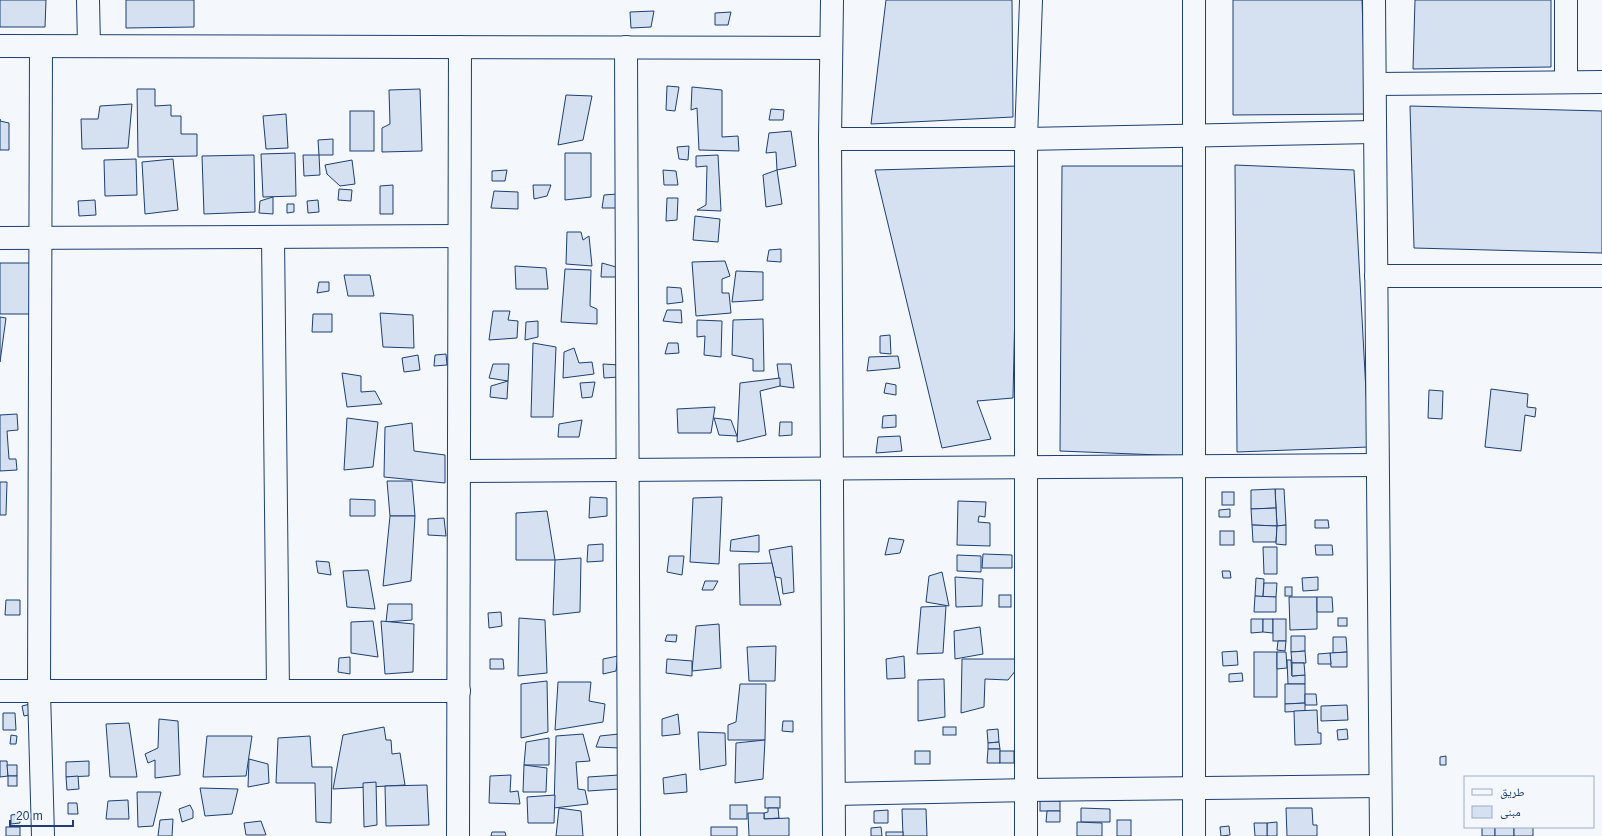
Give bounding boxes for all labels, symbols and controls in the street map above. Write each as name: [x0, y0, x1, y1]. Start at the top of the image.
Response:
legend: [1464, 776, 1594, 828]
text: طريق: [1500, 785, 1525, 799]
scale bar: [10, 802, 73, 828]
text: مبنى: [1500, 805, 1521, 819]
text: 20 m: [16, 809, 43, 823]

